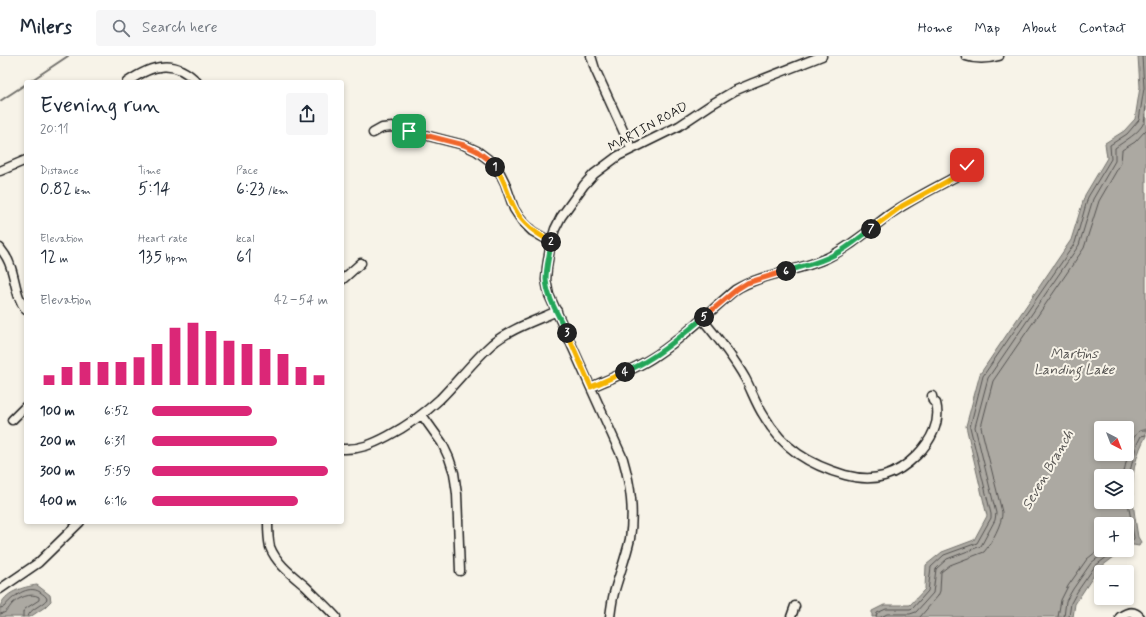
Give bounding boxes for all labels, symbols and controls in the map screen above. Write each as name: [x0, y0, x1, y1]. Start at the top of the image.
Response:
search box: [96, 10, 376, 46]
text: Milers: [20, 15, 72, 40]
icon: search: [110, 17, 132, 39]
text: Search here: [142, 18, 217, 38]
text: Home: [918, 19, 952, 37]
text: Map: [974, 19, 1000, 37]
text: About: [1022, 19, 1057, 37]
text: Contact: [1079, 19, 1126, 37]
text: Evening run: [40, 92, 160, 120]
button: share: [286, 93, 328, 135]
street label: MARTIN ROAD: [605, 98, 691, 156]
pin: [392, 114, 426, 148]
icon: arrive: [398, 120, 420, 142]
text: 20:11: [40, 121, 69, 138]
pin: [950, 148, 984, 182]
icon: check: [956, 154, 978, 176]
pin: 1: [485, 157, 505, 177]
text: 1: [493, 160, 497, 174]
text: Distance: [40, 164, 79, 178]
text: Time: [138, 164, 161, 178]
text: Pace: [236, 164, 258, 178]
text: 0.82: [40, 178, 72, 200]
text: 5:14: [138, 178, 171, 200]
text: 6:23: [236, 178, 265, 200]
text: km: [72, 184, 91, 198]
text: /km: [265, 184, 289, 198]
pin: 7: [861, 219, 881, 239]
text: 7: [868, 222, 874, 236]
text: Elevation: [40, 232, 83, 246]
text: Heart rate: [138, 232, 187, 246]
text: kcal: [236, 232, 254, 246]
pin: 2: [541, 232, 561, 252]
text: 2: [548, 235, 554, 249]
text: 12: [40, 246, 57, 268]
text: 135: [138, 246, 162, 268]
text: 61: [236, 246, 252, 268]
text: m: [57, 252, 68, 266]
text: bpm: [162, 252, 187, 266]
pin: 6: [776, 261, 796, 281]
text: 6: [783, 264, 789, 278]
text: Elevation: [40, 292, 91, 309]
text: 42–54 m: [274, 292, 328, 309]
pin: 5: [694, 307, 714, 327]
text: 5: [701, 310, 707, 324]
pin: 3: [557, 323, 577, 343]
text: 3: [565, 326, 569, 340]
water label: Martins Landing Lake: [1034, 345, 1115, 381]
pin: 4: [615, 362, 635, 382]
text: 4: [622, 365, 628, 379]
text: 100 m: [40, 403, 75, 420]
text: 6:52: [104, 403, 129, 420]
north arrow: [1094, 421, 1134, 461]
map controls: [1094, 421, 1134, 605]
water label: Seven Branch: [1018, 427, 1078, 513]
text: 200 m: [40, 433, 75, 450]
text: 6:31: [104, 433, 126, 450]
text: 300 m: [40, 463, 75, 480]
text: 5:59: [104, 463, 131, 480]
button: layers: [1094, 469, 1134, 509]
text: 400 m: [40, 493, 77, 510]
text: 6:16: [104, 493, 127, 510]
button: +: [1094, 517, 1134, 557]
button: −: [1094, 565, 1134, 605]

